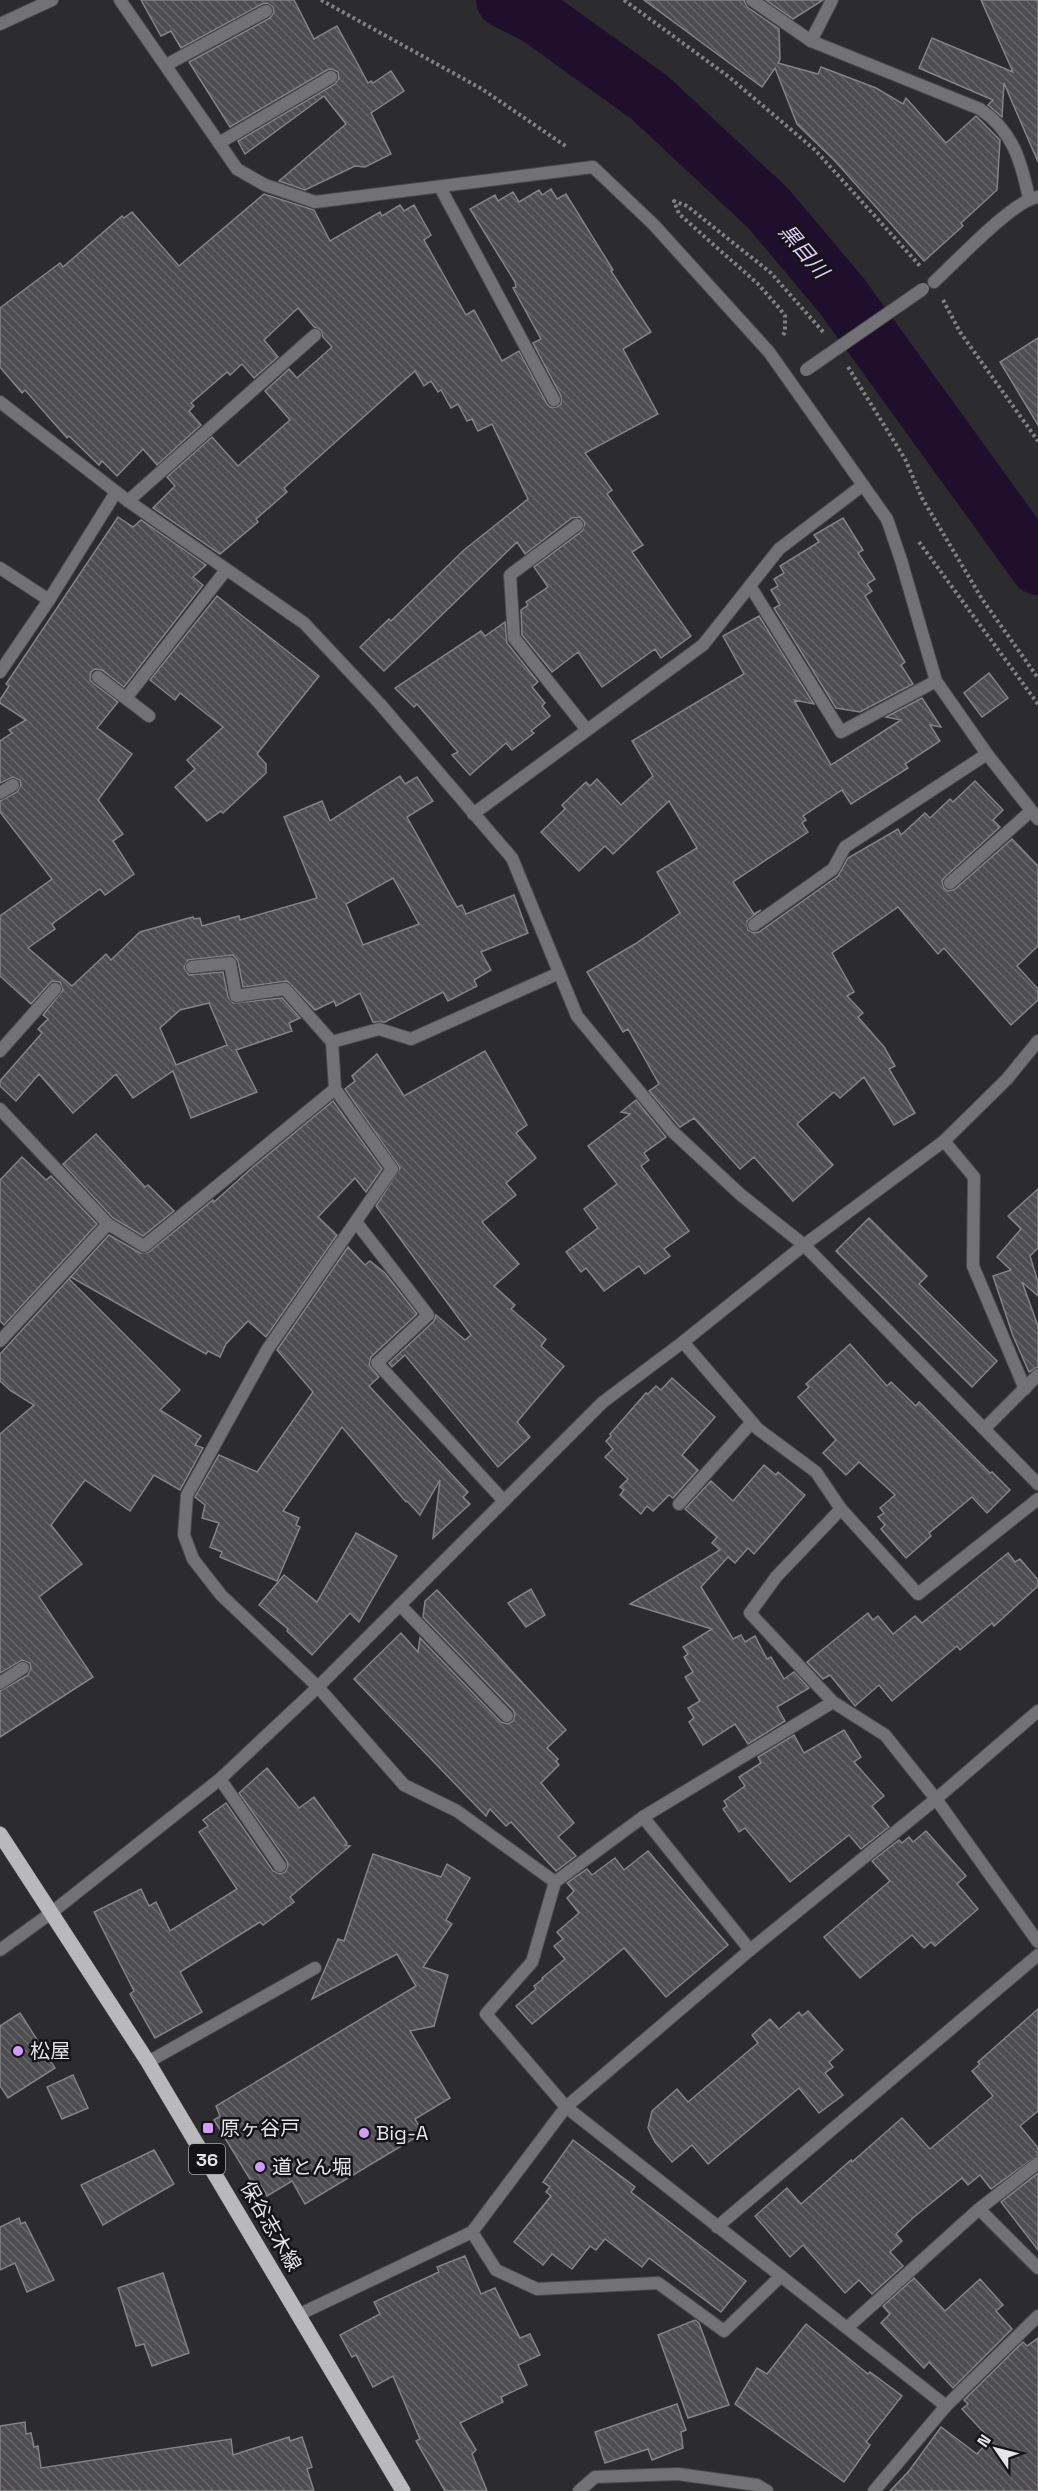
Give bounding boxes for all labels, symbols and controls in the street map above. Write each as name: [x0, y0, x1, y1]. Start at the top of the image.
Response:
water label: 黒目川: [773, 218, 836, 285]
place label: 松屋: [30, 2038, 70, 2064]
marker: 松屋: [11, 2044, 25, 2058]
place label: 原ヶ谷戸: [220, 2115, 300, 2141]
place label: Big-A: [376, 2120, 429, 2146]
marker: 原ヶ谷戸: [201, 2121, 215, 2135]
marker: Big-A: [357, 2126, 371, 2140]
road number: 36: [189, 2144, 225, 2174]
place label: 道とん堀: [272, 2154, 352, 2180]
marker: 道とん堀: [253, 2160, 267, 2174]
street label: 保谷志木線: [235, 2176, 307, 2276]
north arrow: [966, 2419, 1026, 2479]
text: N: [972, 2430, 996, 2451]

